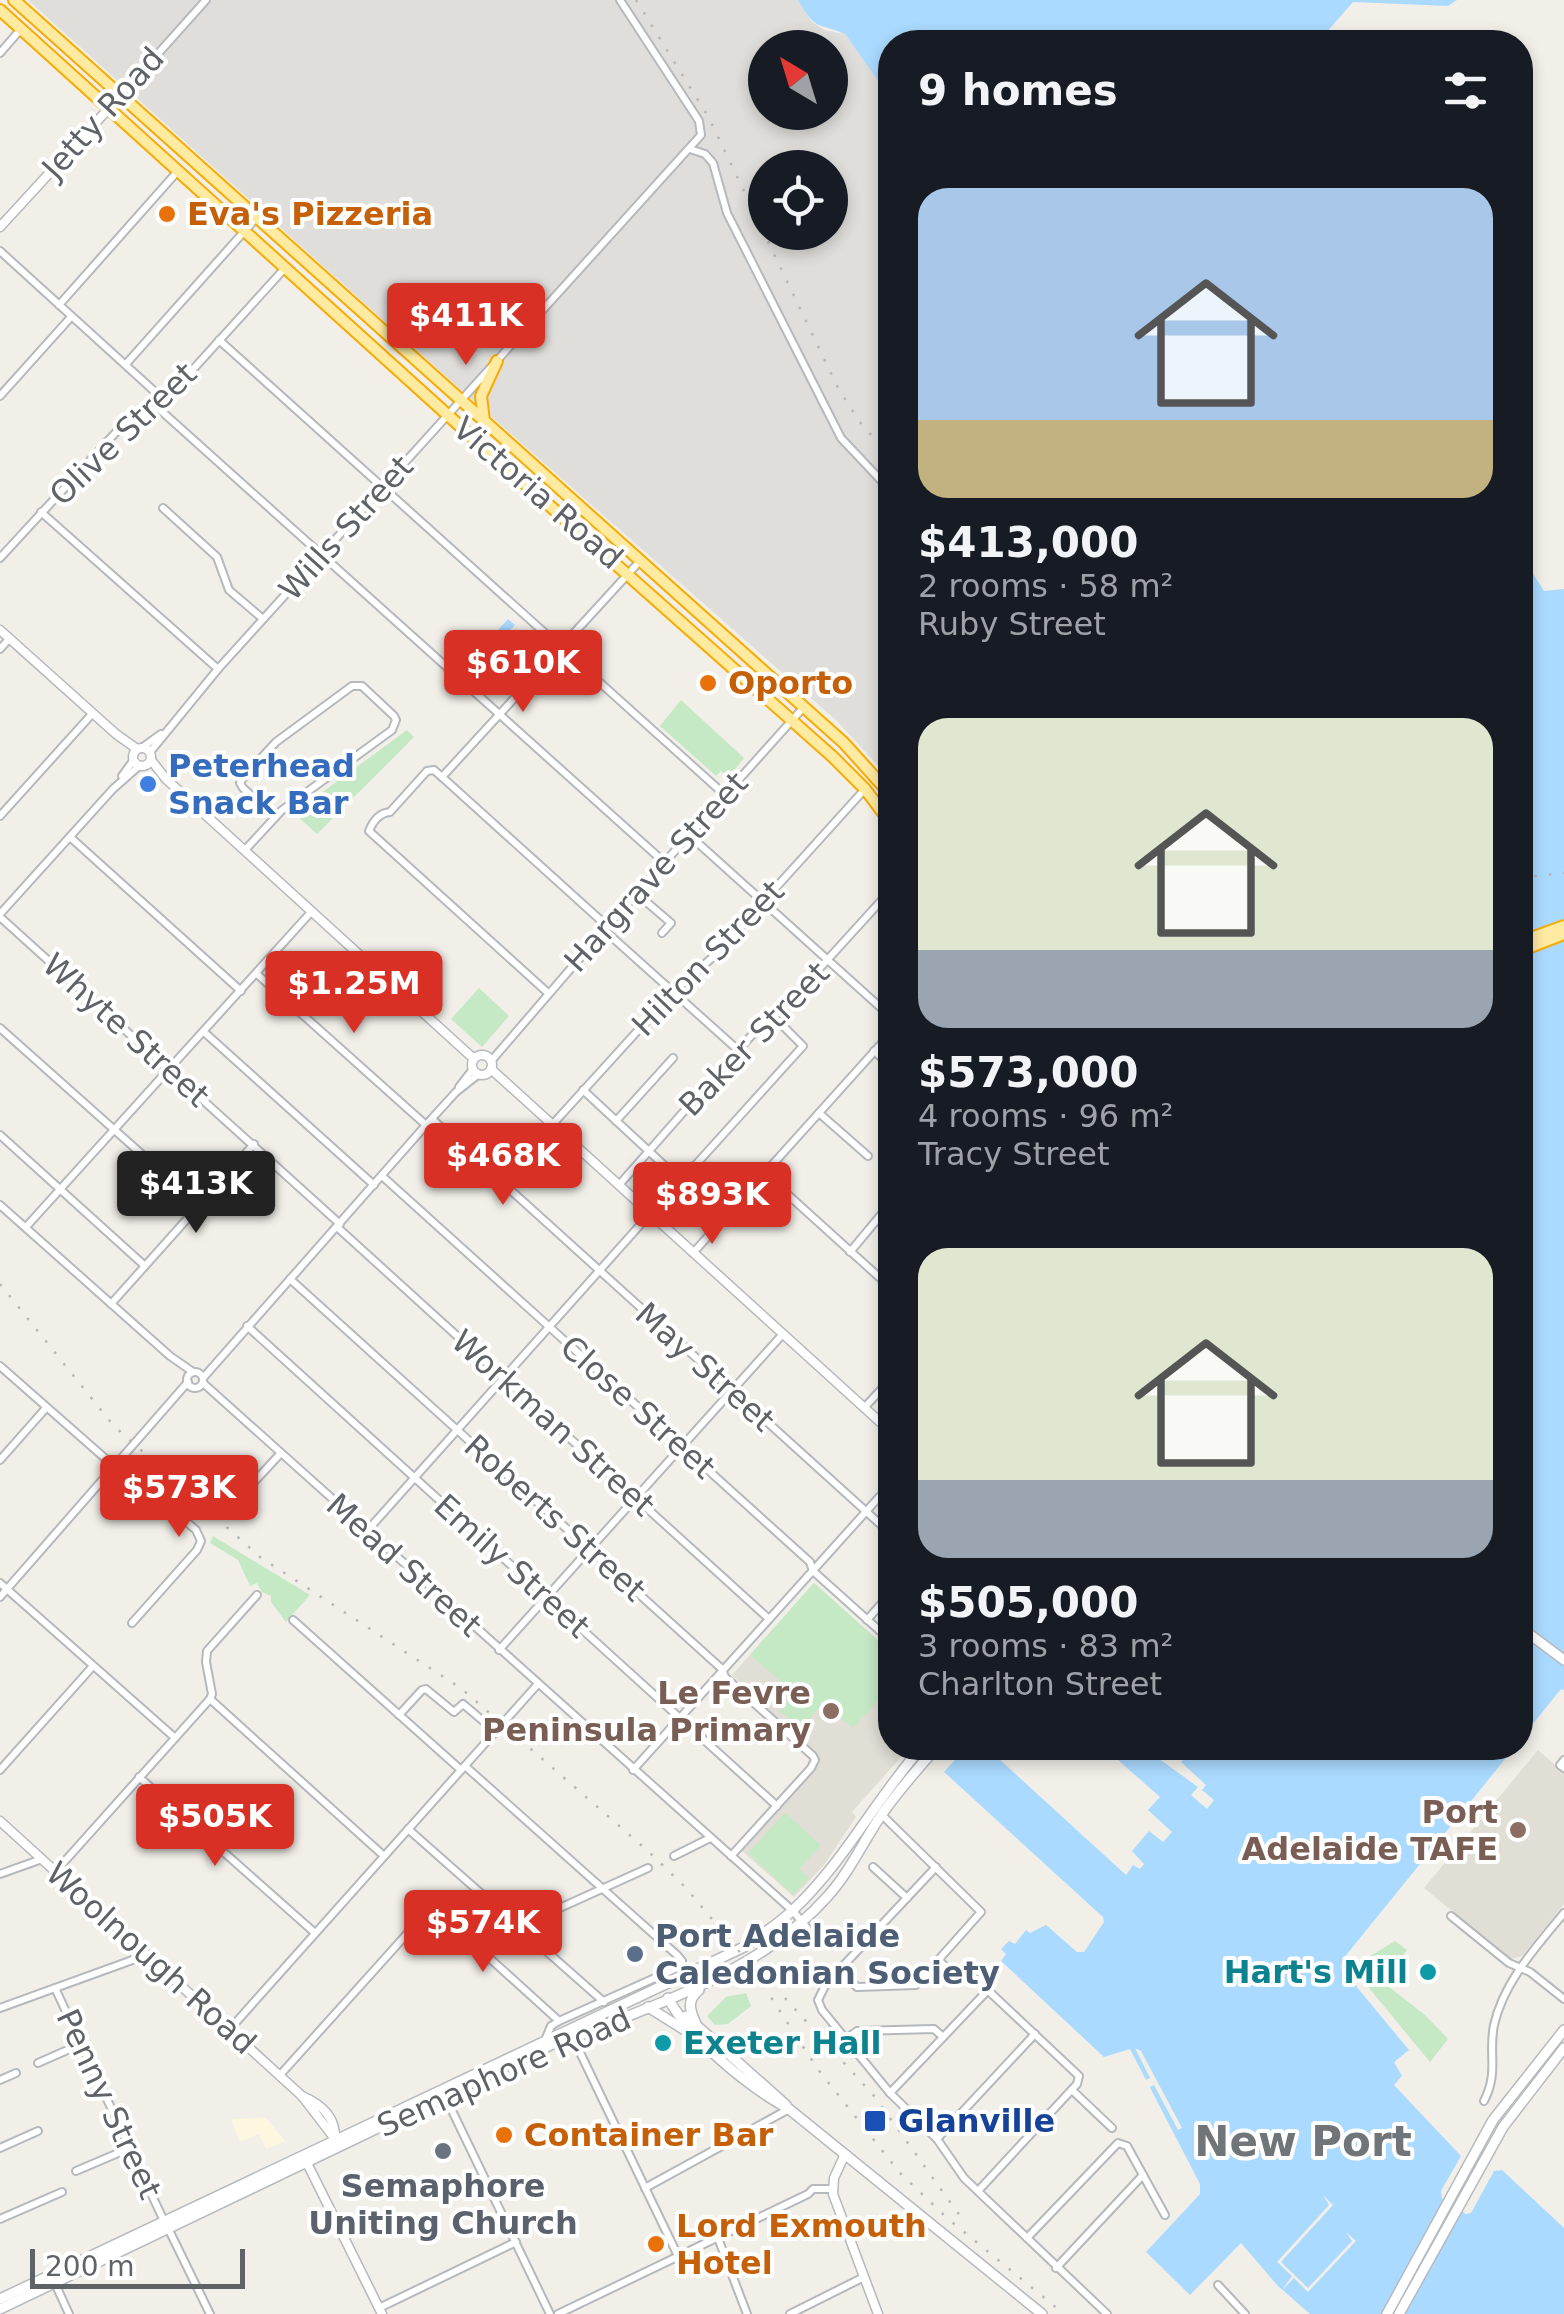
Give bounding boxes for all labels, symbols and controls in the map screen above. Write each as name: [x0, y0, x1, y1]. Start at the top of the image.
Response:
north arrow: [748, 30, 848, 130]
map controls: [748, 30, 848, 250]
street label: Jetty Road: [33, 39, 172, 188]
icon: filters: [1438, 63, 1493, 118]
text: 9 homes: [918, 66, 1118, 115]
button: locate: [748, 150, 848, 250]
place label: Eva's Pizzeria: [187, 195, 433, 233]
marker: Eva's Pizzeria: [156, 203, 178, 225]
icon: home: [1116, 253, 1296, 433]
pin: $411K: [396, 283, 536, 368]
text: $411K: [409, 296, 523, 334]
street label: Olive Street: [42, 355, 204, 513]
street label: Victoria Road: [446, 409, 630, 577]
street label: Wills Street: [271, 448, 421, 608]
text: $413,000: [918, 518, 1139, 567]
text: 2 rooms · 58 m²: [918, 567, 1173, 605]
text: Ruby Street: [918, 605, 1106, 643]
pin: $610K: [453, 630, 593, 715]
text: $610K: [466, 643, 580, 681]
place label: Oporto: [728, 664, 853, 702]
marker: Oporto: [697, 672, 719, 694]
place label: Peterhead Snack Bar: [168, 747, 355, 822]
street label: Hargrave Street: [556, 764, 756, 980]
marker: Peterhead Snack Bar: [137, 773, 159, 795]
icon: home: [1116, 783, 1296, 963]
street label: Hilton Street: [624, 872, 792, 1044]
street label: Whyte Street: [35, 945, 217, 1115]
pin: $1.25M: [273, 951, 435, 1036]
street label: Baker Street: [671, 954, 837, 1124]
text: $1.25M: [287, 964, 421, 1002]
text: $573,000: [918, 1048, 1139, 1097]
text: 4 rooms · 96 m²: [918, 1097, 1173, 1135]
pin: $468K: [433, 1123, 573, 1208]
text: Tracy Street: [918, 1135, 1110, 1173]
text: $468K: [446, 1136, 560, 1174]
pin: $413K: [126, 1151, 266, 1236]
pin: $893K: [642, 1162, 782, 1247]
text: $413K: [139, 1164, 253, 1202]
text: $893K: [655, 1175, 769, 1213]
street label: May Street: [628, 1295, 782, 1439]
icon: home: [1116, 1313, 1296, 1493]
street label: Workman Street: [444, 1322, 662, 1524]
street label: Close Street: [553, 1328, 723, 1486]
street label: Roberts Street: [457, 1427, 653, 1609]
pin: $573K: [109, 1455, 249, 1540]
text: $573K: [122, 1468, 236, 1506]
street label: Mead Street: [319, 1486, 489, 1644]
street label: Emily Street: [427, 1486, 597, 1646]
text: $505,000: [918, 1578, 1139, 1627]
text: 3 rooms · 83 m²: [918, 1627, 1173, 1665]
text: Charlton Street: [918, 1665, 1162, 1703]
place label: Le Fevre Peninsula Primary: [482, 1674, 811, 1749]
marker: Le Fevre Peninsula Primary: [820, 1700, 842, 1722]
pin: $505K: [145, 1784, 285, 1869]
place label: Port Adelaide TAFE: [1242, 1793, 1498, 1868]
text: $505K: [158, 1797, 272, 1835]
marker: Port Adelaide TAFE: [1507, 1819, 1529, 1841]
street label: Woolnough Road: [38, 1854, 264, 2062]
pin: $574K: [413, 1890, 553, 1975]
text: $574K: [426, 1903, 540, 1941]
place label: Port Adelaide Caledonian Society: [655, 1917, 1000, 1992]
marker: Port Adelaide Caledonian Society: [624, 1943, 646, 1965]
place label: Hart's Mill: [1224, 1953, 1408, 1991]
marker: Hart's Mill: [1417, 1961, 1439, 1983]
street label: Semaphore Road: [371, 1999, 637, 2145]
street label: Penny Street: [49, 2003, 169, 2205]
place label: Exeter Hall: [683, 2024, 881, 2062]
marker: Exeter Hall: [652, 2032, 674, 2054]
place label: Glanville: [898, 2102, 1055, 2140]
marker: Glanville: [862, 2108, 888, 2134]
place label: Container Bar: [524, 2116, 774, 2154]
district label: New Port: [1194, 2117, 1412, 2166]
marker: Container Bar: [493, 2124, 515, 2146]
marker: Semaphore Uniting Church: [432, 2140, 454, 2162]
place label: Semaphore Uniting Church: [308, 2167, 578, 2242]
place label: Lord Exmouth Hotel: [676, 2207, 927, 2282]
marker: Lord Exmouth Hotel: [645, 2233, 667, 2255]
scale bar: [30, 2244, 245, 2288]
text: 200 m: [45, 2250, 135, 2283]

